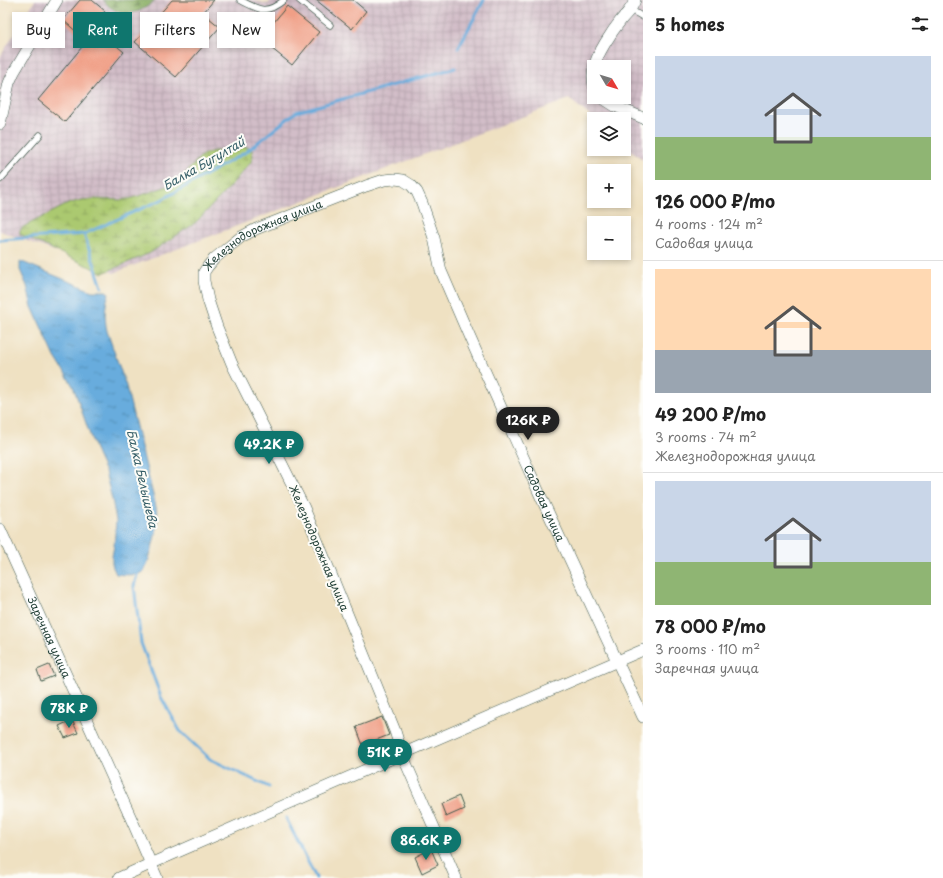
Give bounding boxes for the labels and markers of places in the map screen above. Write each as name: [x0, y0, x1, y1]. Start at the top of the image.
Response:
pin: 126K ₽: [495, 407, 561, 441]
pin: 49.2K ₽: [232, 431, 306, 465]
pin: 78K ₽: [41, 695, 97, 729]
pin: 51K ₽: [357, 739, 413, 773]
pin: 86.6K ₽: [389, 827, 463, 861]

